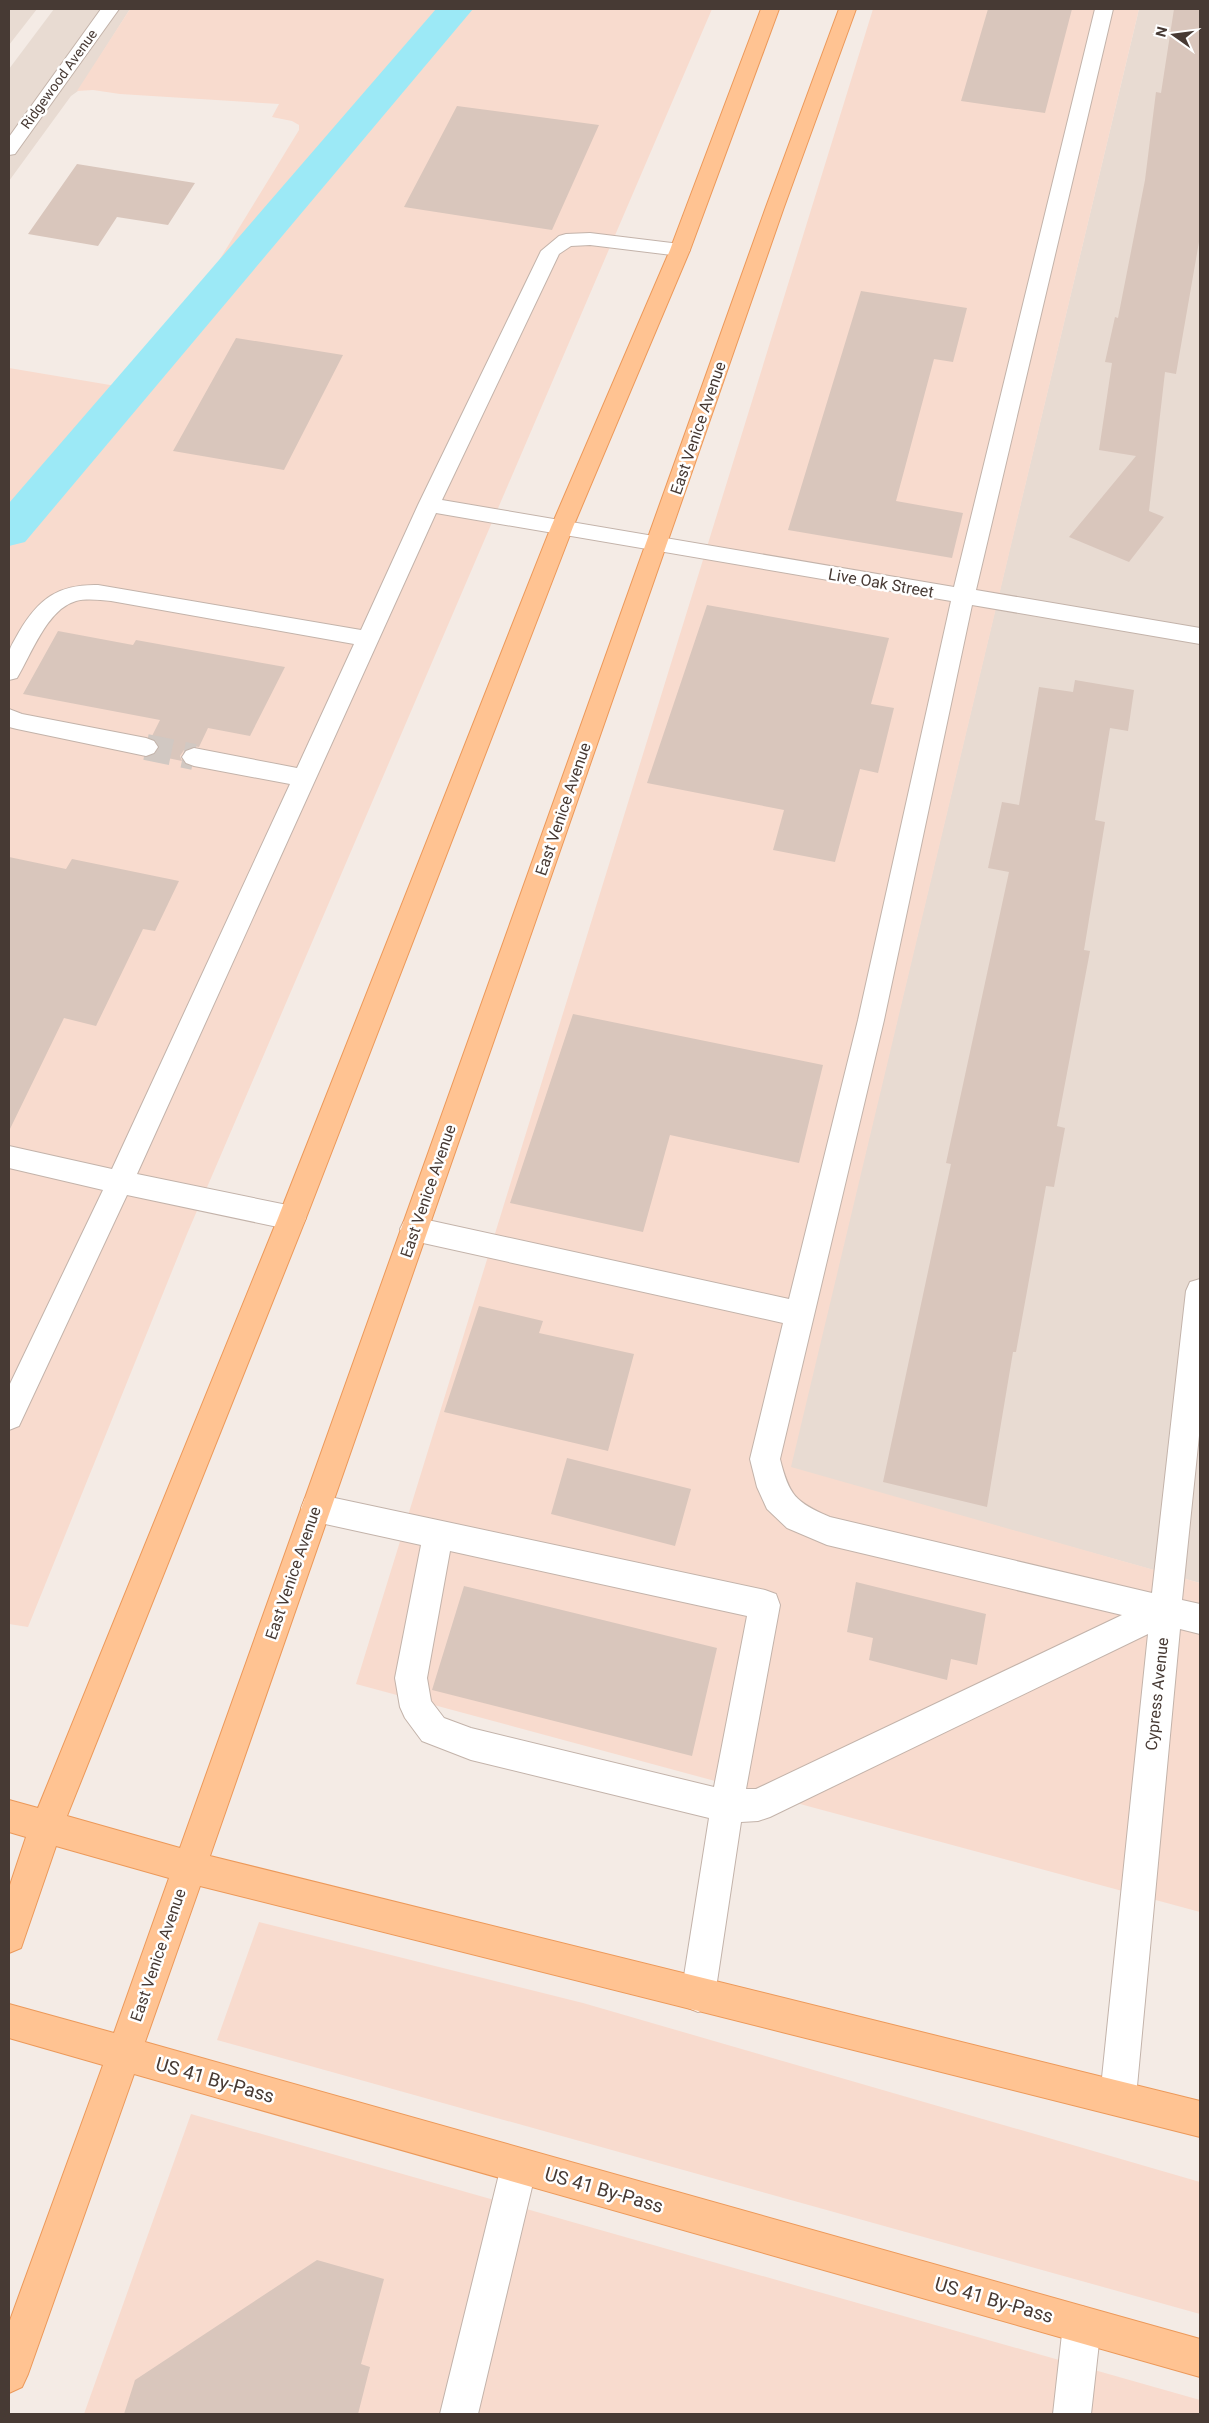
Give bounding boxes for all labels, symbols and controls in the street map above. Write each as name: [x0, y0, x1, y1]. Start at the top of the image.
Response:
north arrow: [1149, 10, 1199, 60]
text: N: [1152, 25, 1170, 39]
street label: Ridgewood Avenue: [18, 26, 100, 132]
street label: East Venice Avenue: [666, 359, 730, 497]
street label: Live Oak Street: [827, 564, 935, 602]
street label: East Venice Avenue: [531, 740, 595, 878]
street label: East Venice Avenue: [396, 1122, 460, 1260]
street label: East Venice Avenue: [261, 1504, 325, 1642]
street label: Cypress Avenue: [1142, 1637, 1172, 1751]
street label: East Venice Avenue: [126, 1886, 190, 2024]
street label: US 41 By-Pass: [153, 2052, 277, 2108]
street label: US 41 By-Pass: [542, 2162, 666, 2218]
street label: US 41 By-Pass: [932, 2272, 1056, 2328]

